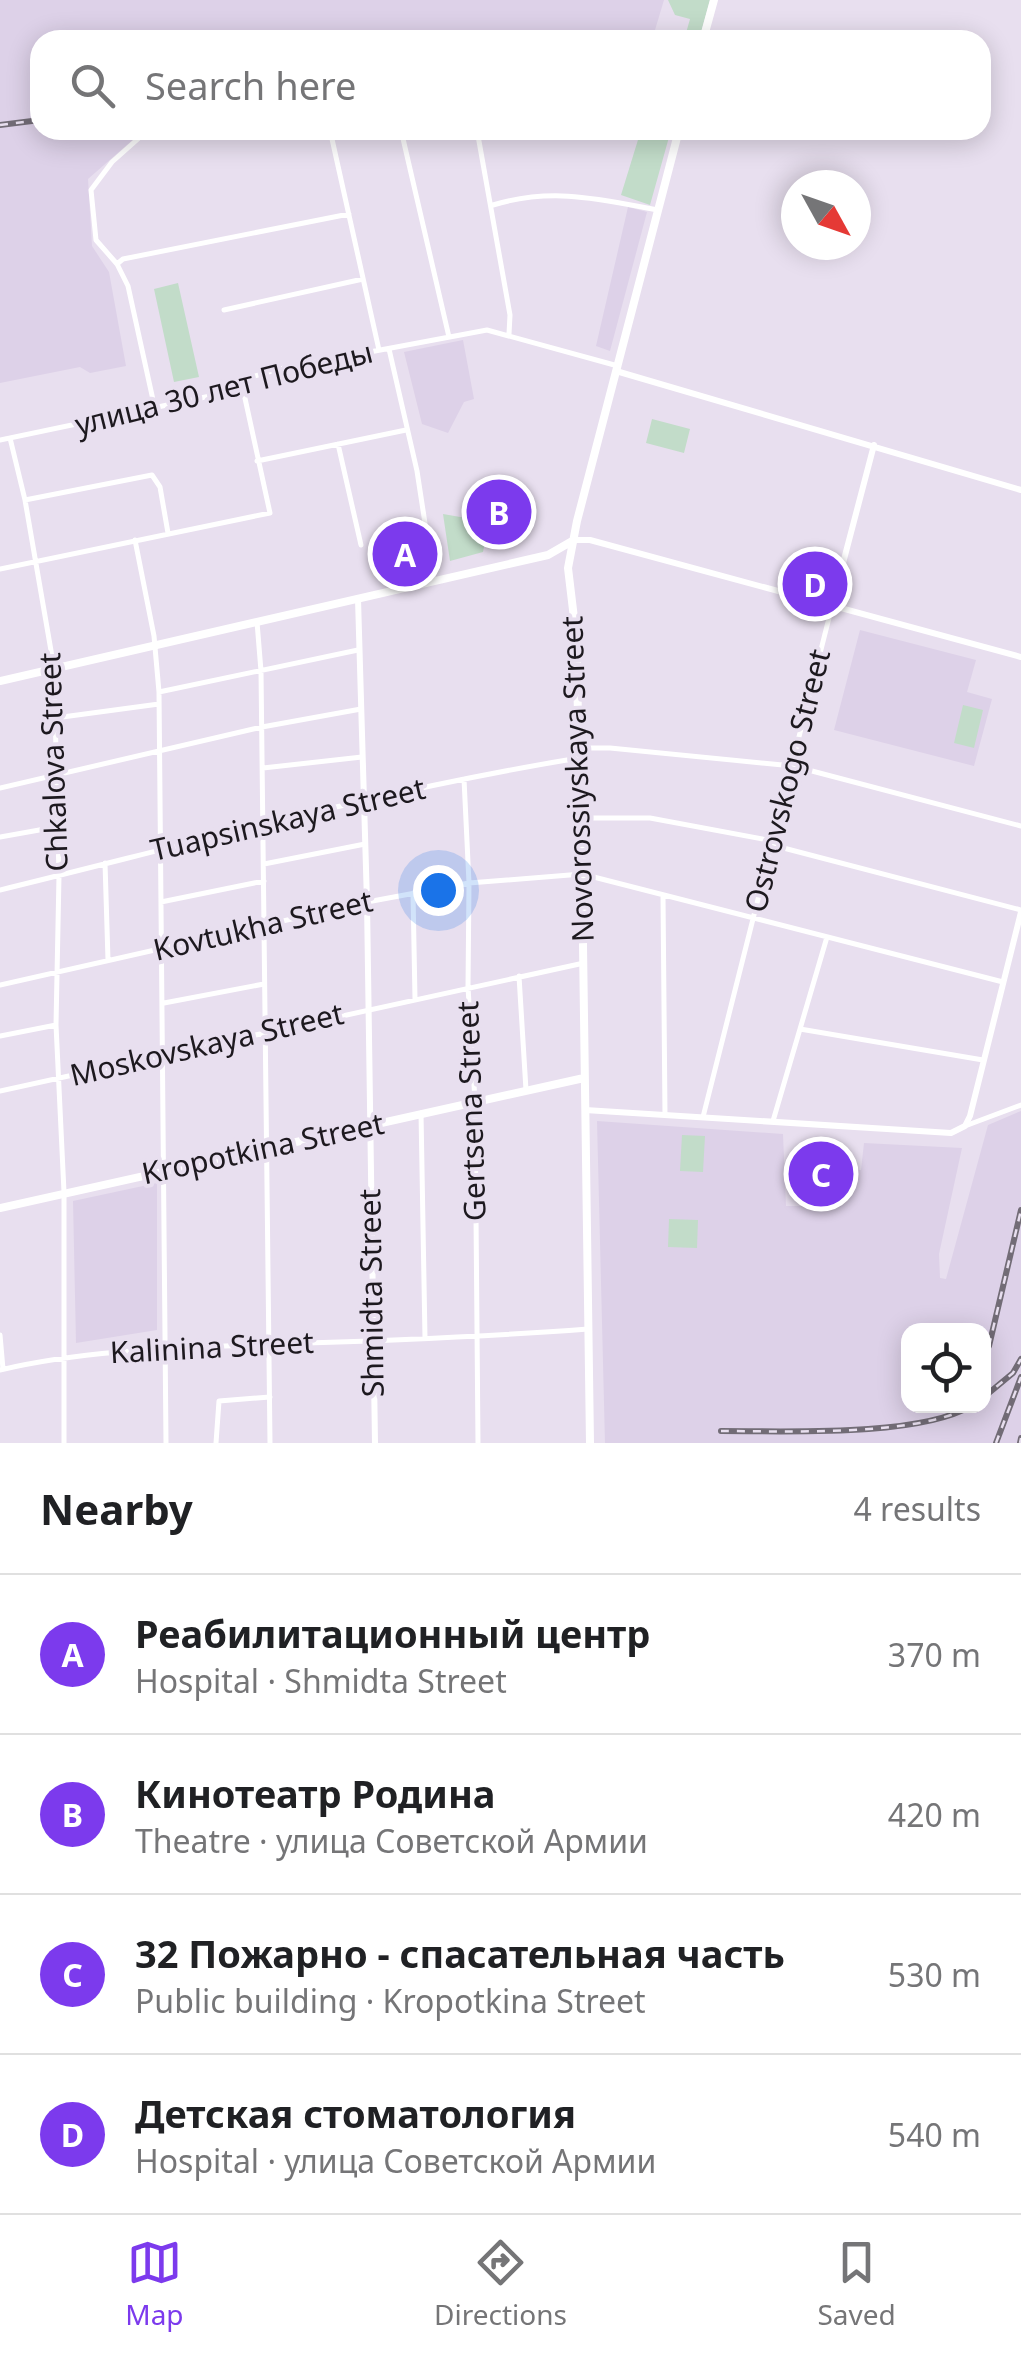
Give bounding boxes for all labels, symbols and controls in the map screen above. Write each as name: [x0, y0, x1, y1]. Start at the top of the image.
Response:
search box: [30, 30, 991, 140]
icon: search: [65, 58, 120, 113]
text: Search here: [145, 59, 356, 111]
north arrow: [781, 170, 871, 260]
street label: улица 30 лет Победы: [70, 331, 377, 444]
pin: B: [466, 474, 532, 550]
pin: A: [372, 516, 438, 592]
pin: D: [782, 546, 848, 622]
street label: Novorossiyskaya Street: [550, 615, 603, 943]
street label: Ostrovskogo Street: [734, 645, 839, 917]
street label: Chkalova Street: [28, 652, 77, 872]
street label: Tuapsinskaya Street: [146, 767, 429, 870]
your location: [413, 865, 464, 916]
street label: Kovtukha Street: [149, 879, 376, 970]
street label: Moskovskaya Street: [66, 992, 348, 1095]
street label: Gertsena Street: [446, 1000, 495, 1222]
street label: Kropotkina Street: [138, 1102, 388, 1193]
pin: C: [788, 1136, 854, 1212]
street label: Shmidta Street: [348, 1188, 393, 1398]
street label: Kalinina Street: [109, 1321, 315, 1372]
map controls: [901, 1323, 991, 1413]
button: locate: [901, 1323, 991, 1413]
text: Nearby: [40, 1480, 193, 1537]
text: 4 results: [854, 1487, 981, 1530]
text: Реабилитационный центр: [135, 1607, 650, 1659]
text: A: [61, 1633, 84, 1676]
text: 370 m: [888, 1633, 981, 1676]
text: Hospital · Shmidta Street: [135, 1659, 507, 1702]
text: Кинотеатр Родина: [135, 1767, 495, 1819]
text: B: [62, 1793, 83, 1836]
text: 420 m: [888, 1793, 981, 1836]
text: Theatre · улица Советской Армии: [135, 1819, 648, 1862]
text: 32 Пожарно - спасательная часть: [135, 1927, 785, 1979]
text: C: [62, 1953, 83, 1996]
text: 530 m: [888, 1953, 981, 1996]
text: Public building · Kropotkina Street: [135, 1979, 646, 2022]
text: Детская стоматология: [135, 2087, 576, 2139]
text: D: [61, 2113, 84, 2156]
text: 540 m: [888, 2113, 981, 2156]
text: Hospital · улица Советской Армии: [135, 2139, 656, 2182]
tab: Map: [125, 2235, 184, 2333]
tab: Directions: [434, 2235, 567, 2333]
tab: Saved: [817, 2235, 896, 2333]

